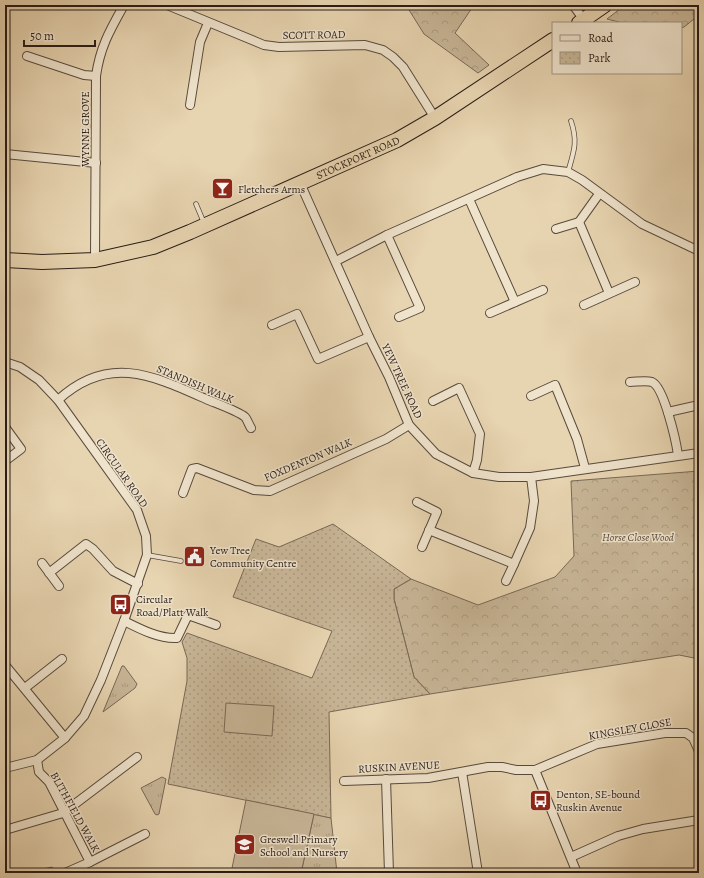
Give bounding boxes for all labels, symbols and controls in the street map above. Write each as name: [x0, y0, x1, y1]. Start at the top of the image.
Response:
scale bar: [24, 22, 95, 48]
legend: [552, 22, 682, 74]
street label: SCOTT ROAD: [283, 27, 346, 43]
text: 50 m: [30, 28, 54, 44]
text: Road: [588, 30, 614, 46]
text: Park: [588, 50, 611, 66]
street label: WYNNE GROVE: [78, 91, 93, 168]
street label: STOCKPORT ROAD: [314, 132, 402, 183]
bar icon: Fletchers Arms: [209, 176, 235, 202]
place label: Fletchers Arms: [238, 182, 305, 197]
street label: YEW TREE ROAD: [378, 340, 426, 421]
street label: STANDISH WALK: [154, 361, 236, 407]
street label: CIRCULAR ROAD: [93, 435, 152, 511]
street label: FOXDENTON WALK: [262, 435, 354, 485]
park label: Horse Close Wood: [602, 530, 674, 545]
public building icon: Yew Tree Community Centre: [182, 543, 208, 569]
place label: Yew Tree Community Centre: [209, 543, 297, 571]
bus stop icon: Circular Road/Platt Walk: [108, 592, 134, 618]
place label: Circular Road/Platt Walk: [136, 592, 209, 620]
street label: KINGSLEY CLOSE: [587, 714, 673, 744]
street label: RUSKIN AVENUE: [358, 757, 440, 777]
street label: BLITHFIELD WALK: [47, 769, 103, 855]
bus stop icon: Denton, SE-bound Ruskin Avenue: [527, 787, 553, 813]
place label: Denton, SE-bound Ruskin Avenue: [556, 787, 640, 815]
school or university icon: Greswell Primary School and Nursery: [232, 832, 258, 858]
place label: Greswell Primary School and Nursery: [260, 832, 348, 860]

